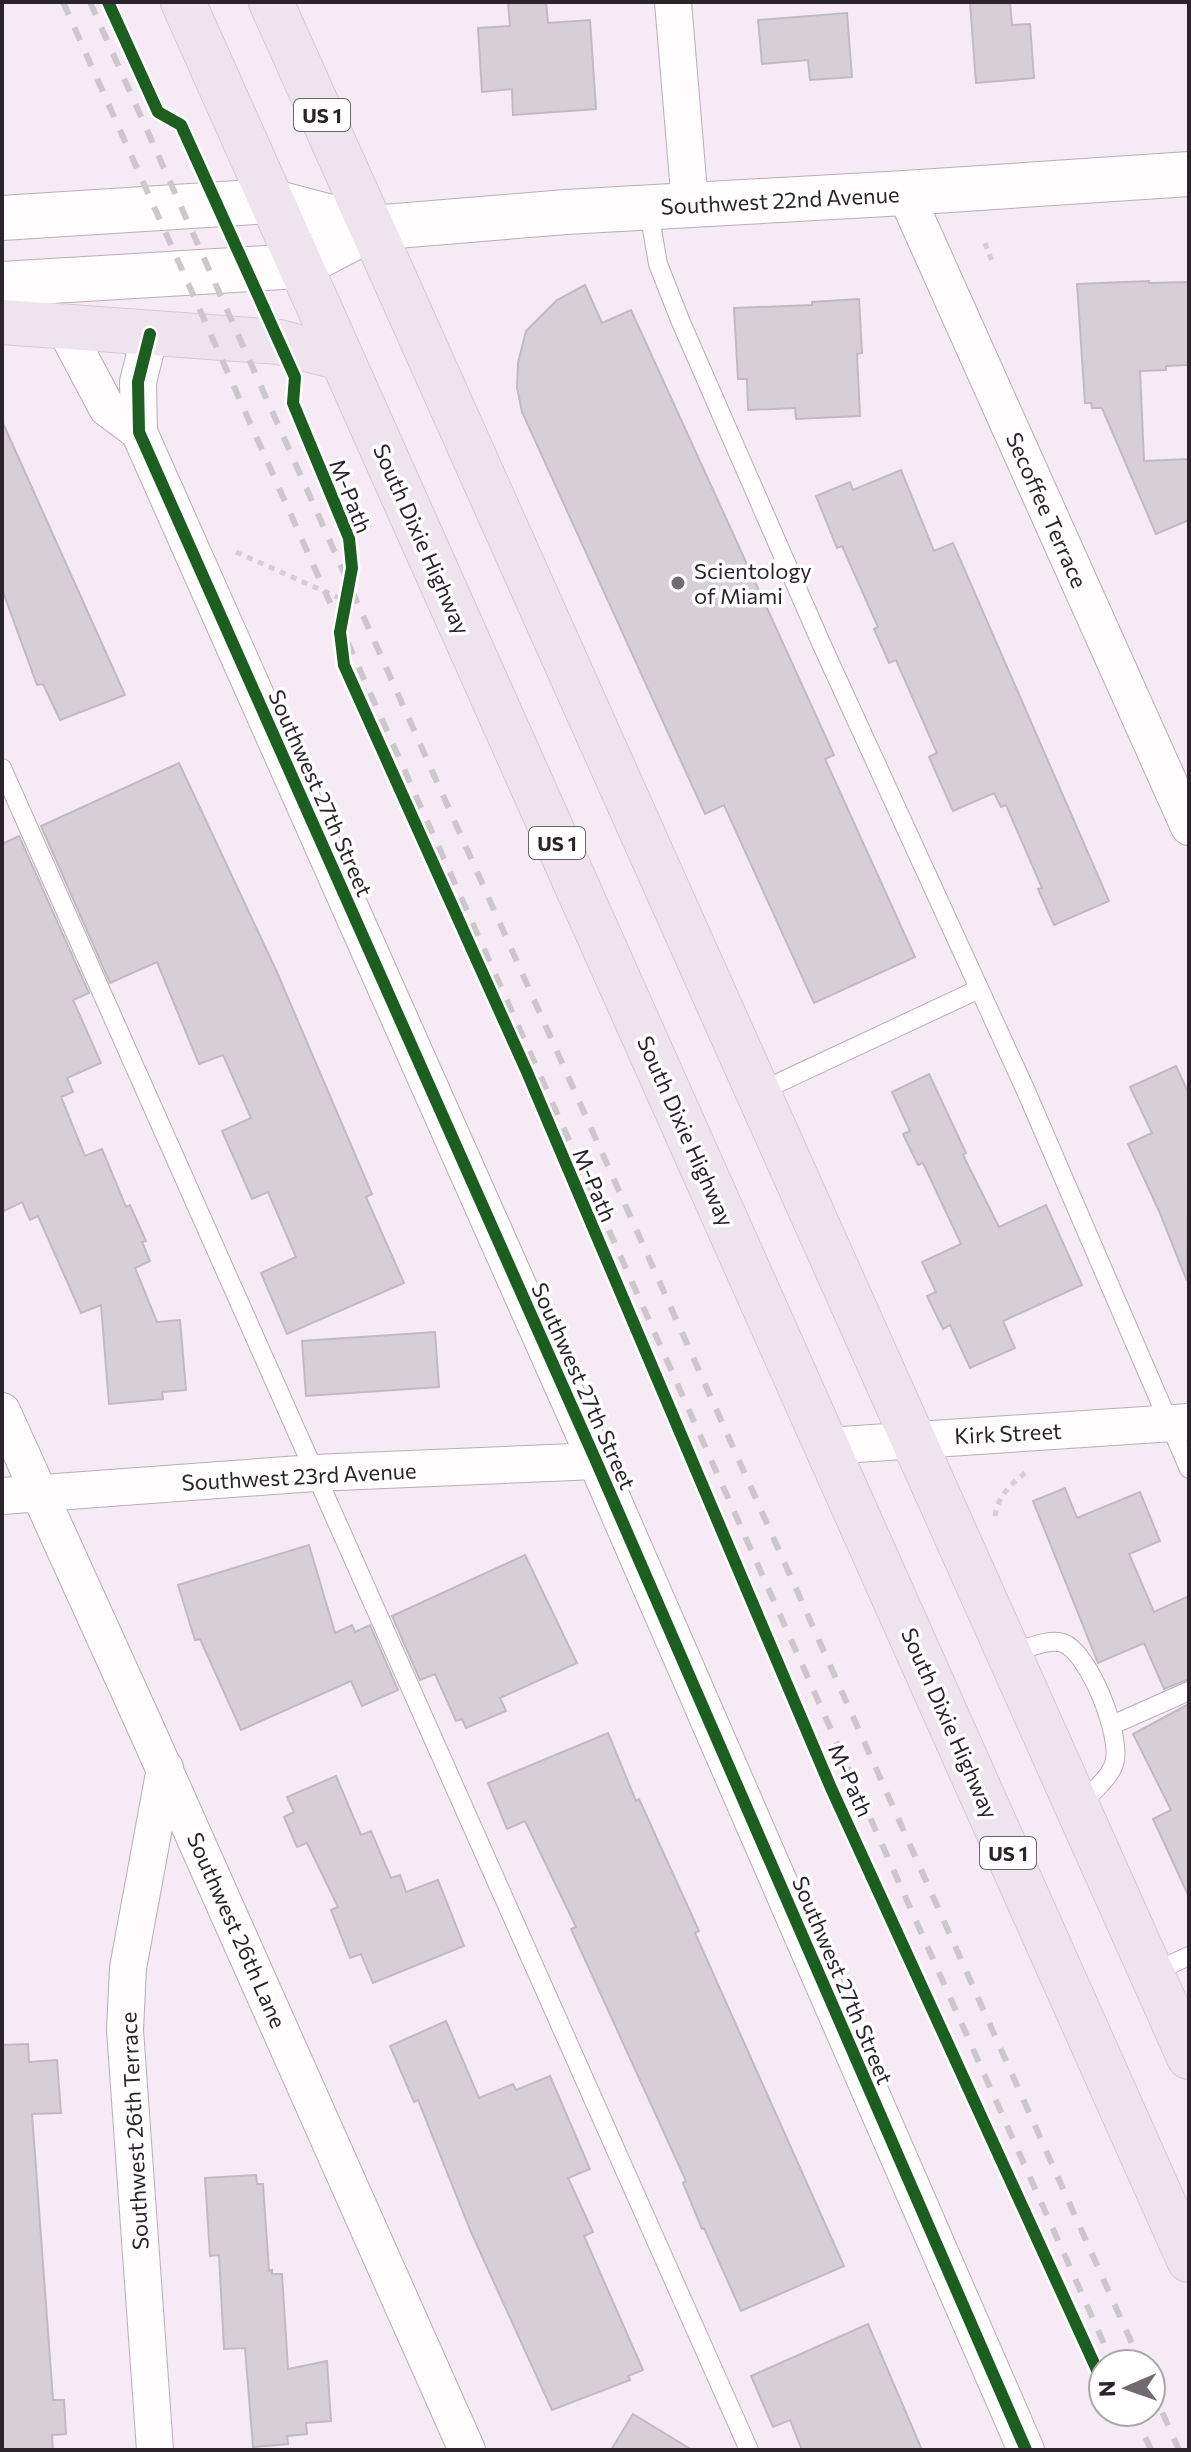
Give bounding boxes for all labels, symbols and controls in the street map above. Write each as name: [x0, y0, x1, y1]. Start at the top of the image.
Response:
road number: US 1: [294, 99, 350, 131]
street label: Southwest 22nd Avenue: [660, 180, 900, 220]
street label: Secoffee Terrace: [1001, 428, 1093, 592]
street label: South Dixie Highway: [368, 440, 476, 638]
street label: M-Path: [324, 455, 378, 537]
place label: Scientology of Miami: [694, 557, 812, 609]
marker: Scientology of Miami: [669, 574, 687, 592]
street label: Southwest 27th Street: [263, 685, 379, 901]
road number: US 1: [529, 827, 585, 859]
street label: South Dixie Highway: [632, 1032, 740, 1230]
street label: M-Path: [567, 1144, 623, 1226]
street label: Southwest 27th Street: [526, 1278, 642, 1494]
street label: Kirk Street: [954, 1417, 1062, 1449]
street label: Southwest 23rd Avenue: [181, 1456, 417, 1496]
street label: South Dixie Highway: [896, 1624, 1004, 1822]
street label: M-Path: [823, 1739, 879, 1821]
street label: Southwest 26th Lane: [182, 1828, 292, 2032]
road number: US 1: [980, 1837, 1036, 1869]
street label: Southwest 27th Street: [787, 1872, 899, 2088]
street label: Southwest 26th Terrace: [114, 2011, 154, 2251]
north arrow: [1087, 2348, 1167, 2428]
text: N: [1093, 2380, 1120, 2397]

